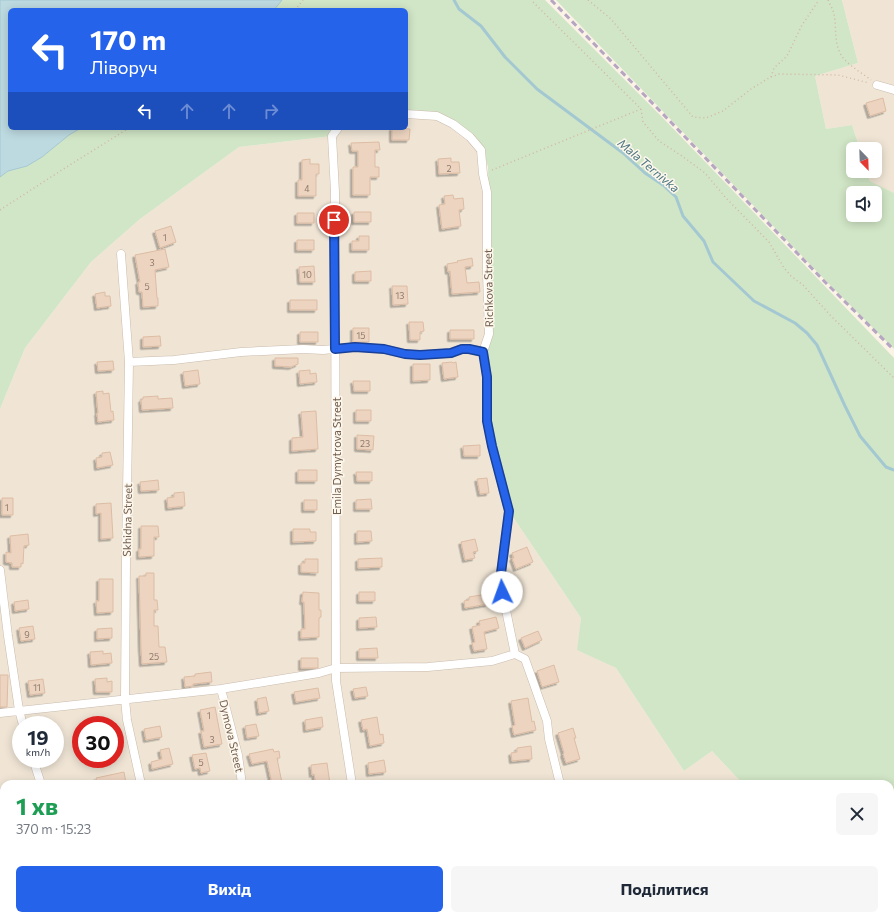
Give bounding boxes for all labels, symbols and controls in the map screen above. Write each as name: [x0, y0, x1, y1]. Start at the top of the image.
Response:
text: 170 m: [90, 22, 166, 56]
icon: left: [24, 24, 76, 76]
text: Ліворуч: [90, 56, 158, 78]
icon: left: [134, 100, 156, 122]
icon: ahead: [176, 100, 198, 122]
icon: ahead: [218, 100, 240, 122]
icon: right: [260, 100, 282, 122]
water label: Mala Ternivka: [615, 135, 683, 195]
north arrow: [846, 142, 882, 178]
map controls: [846, 142, 882, 222]
house number: 2: [447, 163, 452, 174]
house number: 4: [304, 183, 310, 194]
button: sound: [846, 186, 882, 222]
pin: [317, 203, 351, 237]
icon: arrive: [323, 209, 345, 231]
house number: 1: [163, 232, 167, 243]
street label: Richkova Street: [481, 248, 495, 327]
house number: 3: [149, 257, 155, 268]
house number: 10: [302, 269, 312, 280]
house number: 5: [144, 281, 150, 292]
house number: 13: [396, 290, 404, 301]
house number: 15: [356, 330, 366, 341]
street label: Emila Dymytrova Street: [330, 396, 343, 515]
house number: 23: [360, 438, 370, 449]
street label: Skhidna Street: [120, 483, 134, 557]
house number: 1: [5, 502, 9, 513]
position arrow: [481, 571, 523, 613]
house number: 9: [24, 629, 30, 640]
house number: 25: [149, 651, 159, 662]
house number: 11: [33, 682, 41, 693]
street label: Dymova Street: [217, 698, 247, 774]
house number: 1: [207, 710, 211, 721]
speed limit sign: 30: [72, 716, 124, 768]
text: 19: [27, 725, 49, 749]
house number: 3: [209, 734, 215, 745]
text: km/h: [26, 746, 50, 758]
house number: 5: [198, 757, 204, 768]
text: 1 хв: [16, 791, 58, 820]
button: close: [836, 793, 878, 835]
text: 370 m · 15:23: [16, 821, 91, 837]
button: Вихід: [16, 866, 443, 912]
button: Поділитися: [451, 866, 878, 912]

